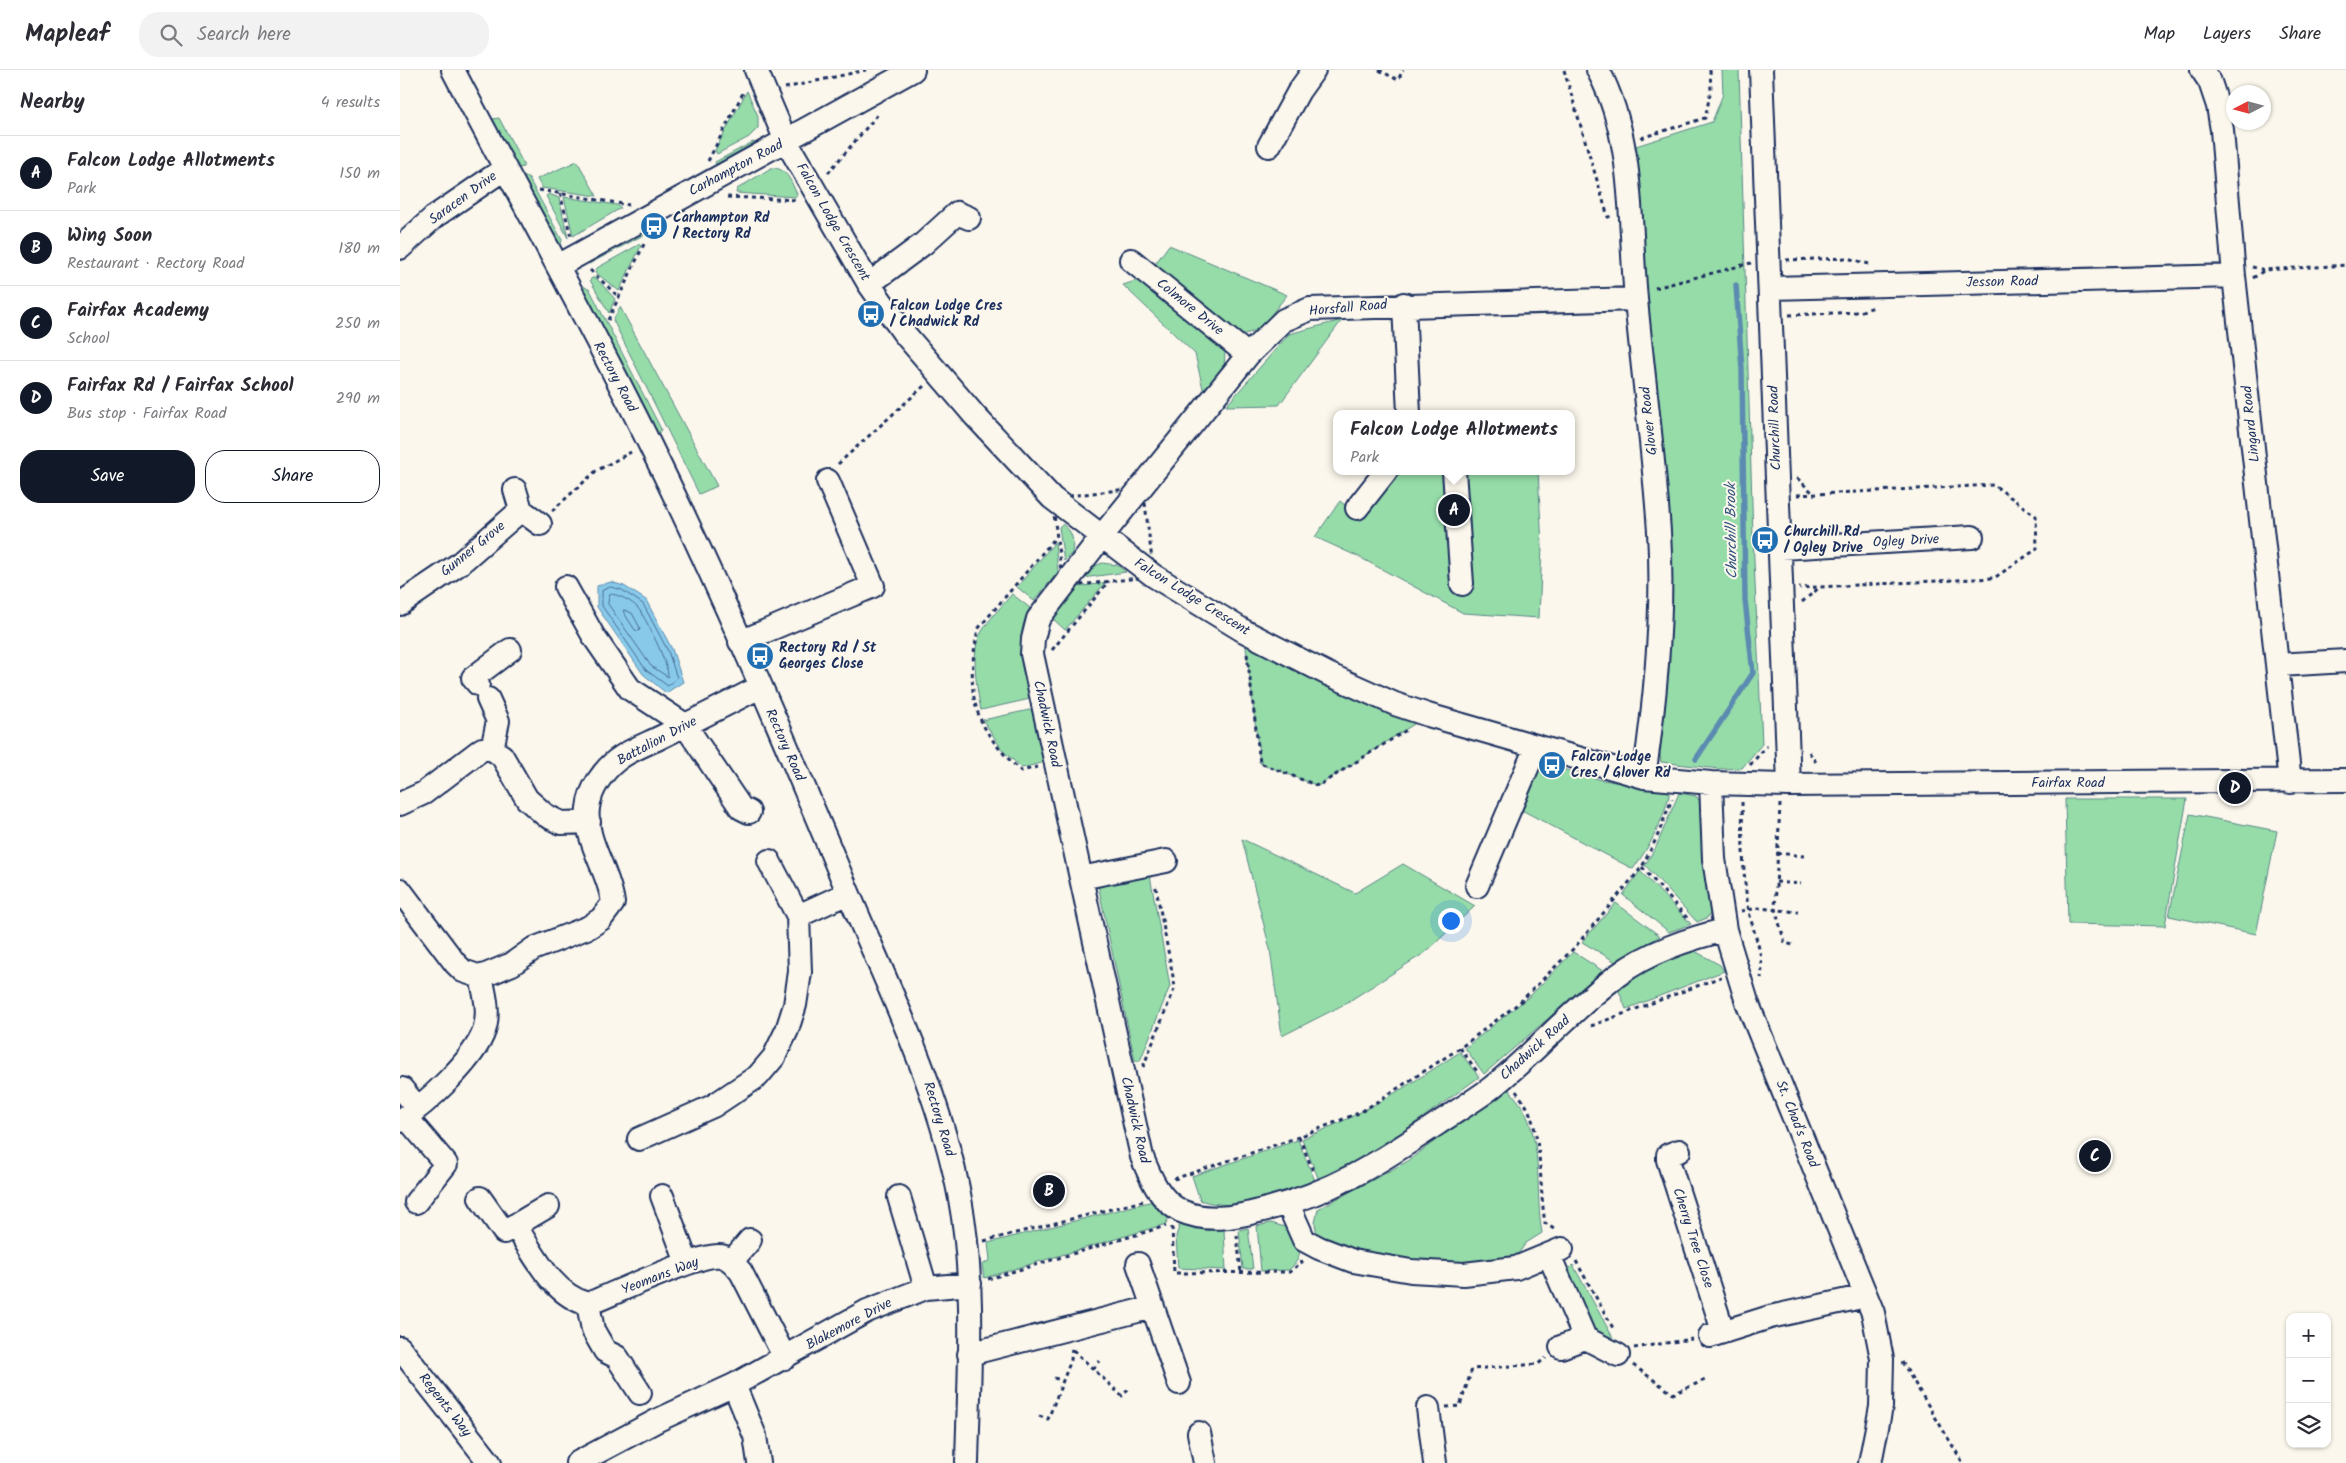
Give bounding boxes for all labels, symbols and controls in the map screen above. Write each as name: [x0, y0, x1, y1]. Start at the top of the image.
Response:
search box: [139, 12, 489, 57]
text: Mapleaf: [25, 15, 109, 54]
text: Search here: [197, 20, 291, 50]
text: Map: [2144, 20, 2175, 49]
text: Layers: [2203, 20, 2251, 49]
text: Share: [2279, 20, 2321, 49]
icon: search: [157, 21, 185, 49]
north arrow: [2226, 85, 2271, 130]
text: Nearby: [20, 86, 85, 119]
text: 4 results: [321, 90, 380, 115]
street label: Carhampton Road: [685, 133, 788, 202]
text: Falcon Lodge Allotments: [67, 146, 275, 176]
street label: Falcon Lodge Crescent: [790, 159, 876, 286]
text: A: [31, 161, 41, 186]
text: 150 m: [339, 161, 380, 186]
street label: Saracen Drive: [424, 165, 502, 230]
text: Park: [67, 176, 96, 201]
place label: Carhampton Rd / Rectory Rd: [672, 207, 770, 245]
bus stop icon: Carhampton Rd / Rectory Rd: [639, 211, 669, 241]
text: Wing Soon: [67, 221, 152, 251]
text: B: [31, 236, 41, 261]
text: 180 m: [338, 236, 380, 261]
text: Restaurant · Rectory Road: [67, 251, 244, 276]
street label: Jesson Road: [1966, 270, 2039, 294]
street label: Colmore Drive: [1151, 273, 1229, 342]
street label: Horsfall Road: [1308, 294, 1389, 322]
place label: Falcon Lodge Cres / Chadwick Rd: [889, 295, 1003, 333]
text: Fairfax Academy: [67, 296, 209, 326]
bus stop icon: Falcon Lodge Cres / Chadwick Rd: [856, 299, 886, 329]
text: C: [31, 311, 41, 336]
text: 250 m: [335, 311, 380, 336]
text: School: [67, 326, 110, 351]
street label: Rectory Road: [587, 338, 643, 417]
text: Fairfax Rd / Fairfax School: [67, 371, 294, 401]
street label: Churchill Road: [1762, 384, 1787, 471]
street label: Lingard Road: [2236, 384, 2266, 463]
street label: Glover Road: [1634, 385, 1664, 456]
text: D: [31, 386, 41, 411]
text: 290 m: [336, 386, 380, 411]
text: Bus stop · Fairfax Road: [67, 401, 226, 426]
popup: [1333, 410, 1575, 475]
text: Falcon Lodge Allotments: [1350, 415, 1558, 445]
text: Park: [1350, 445, 1379, 470]
button: Save: [20, 450, 195, 503]
button: Share: [205, 450, 380, 503]
water label: Churchill Brook: [1719, 481, 1745, 579]
pin: A: [1438, 491, 1470, 529]
street label: Gunner Grove: [436, 515, 511, 582]
place label: Churchill Rd / Ogley Drive: [1783, 521, 1863, 559]
bus stop icon: Churchill Rd / Ogley Drive: [1750, 525, 1780, 555]
street label: Ogley Drive: [1872, 528, 1940, 554]
street label: Falcon Lodge Crescent: [1130, 552, 1255, 642]
place label: Rectory Rd / St Georges Close: [779, 637, 877, 675]
bus stop icon: Rectory Rd / St Georges Close: [745, 641, 775, 671]
street label: Chadwick Road: [1027, 678, 1067, 771]
street label: Rectory Road: [759, 705, 811, 786]
street label: Battalion Drive: [613, 710, 702, 771]
place label: Falcon Lodge Cres / Glover Rd: [1571, 746, 1671, 784]
bus stop icon: Falcon Lodge Cres / Glover Rd: [1537, 750, 1567, 780]
pin: D: [2219, 769, 2251, 807]
street label: Fairfax Road: [2031, 772, 2106, 794]
your location: [1438, 908, 1464, 934]
street label: Chadwick Road: [1495, 1009, 1576, 1086]
street label: Chadwick Road: [1114, 1074, 1156, 1167]
street label: St. Chad's Road: [1769, 1077, 1825, 1172]
street label: Rectory Road: [917, 1079, 961, 1160]
pin: C: [2079, 1137, 2111, 1175]
pin: B: [1033, 1172, 1065, 1210]
street label: Cherry Tree Close: [1666, 1185, 1720, 1292]
street label: Yeomans Way: [618, 1251, 702, 1301]
street label: Blakemore Drive: [802, 1292, 897, 1356]
map controls: [2286, 1313, 2331, 1448]
button: +: [2286, 1313, 2331, 1358]
button: −: [2286, 1358, 2331, 1403]
street label: Regents Way: [413, 1368, 477, 1442]
button: layers: [2286, 1403, 2331, 1448]

